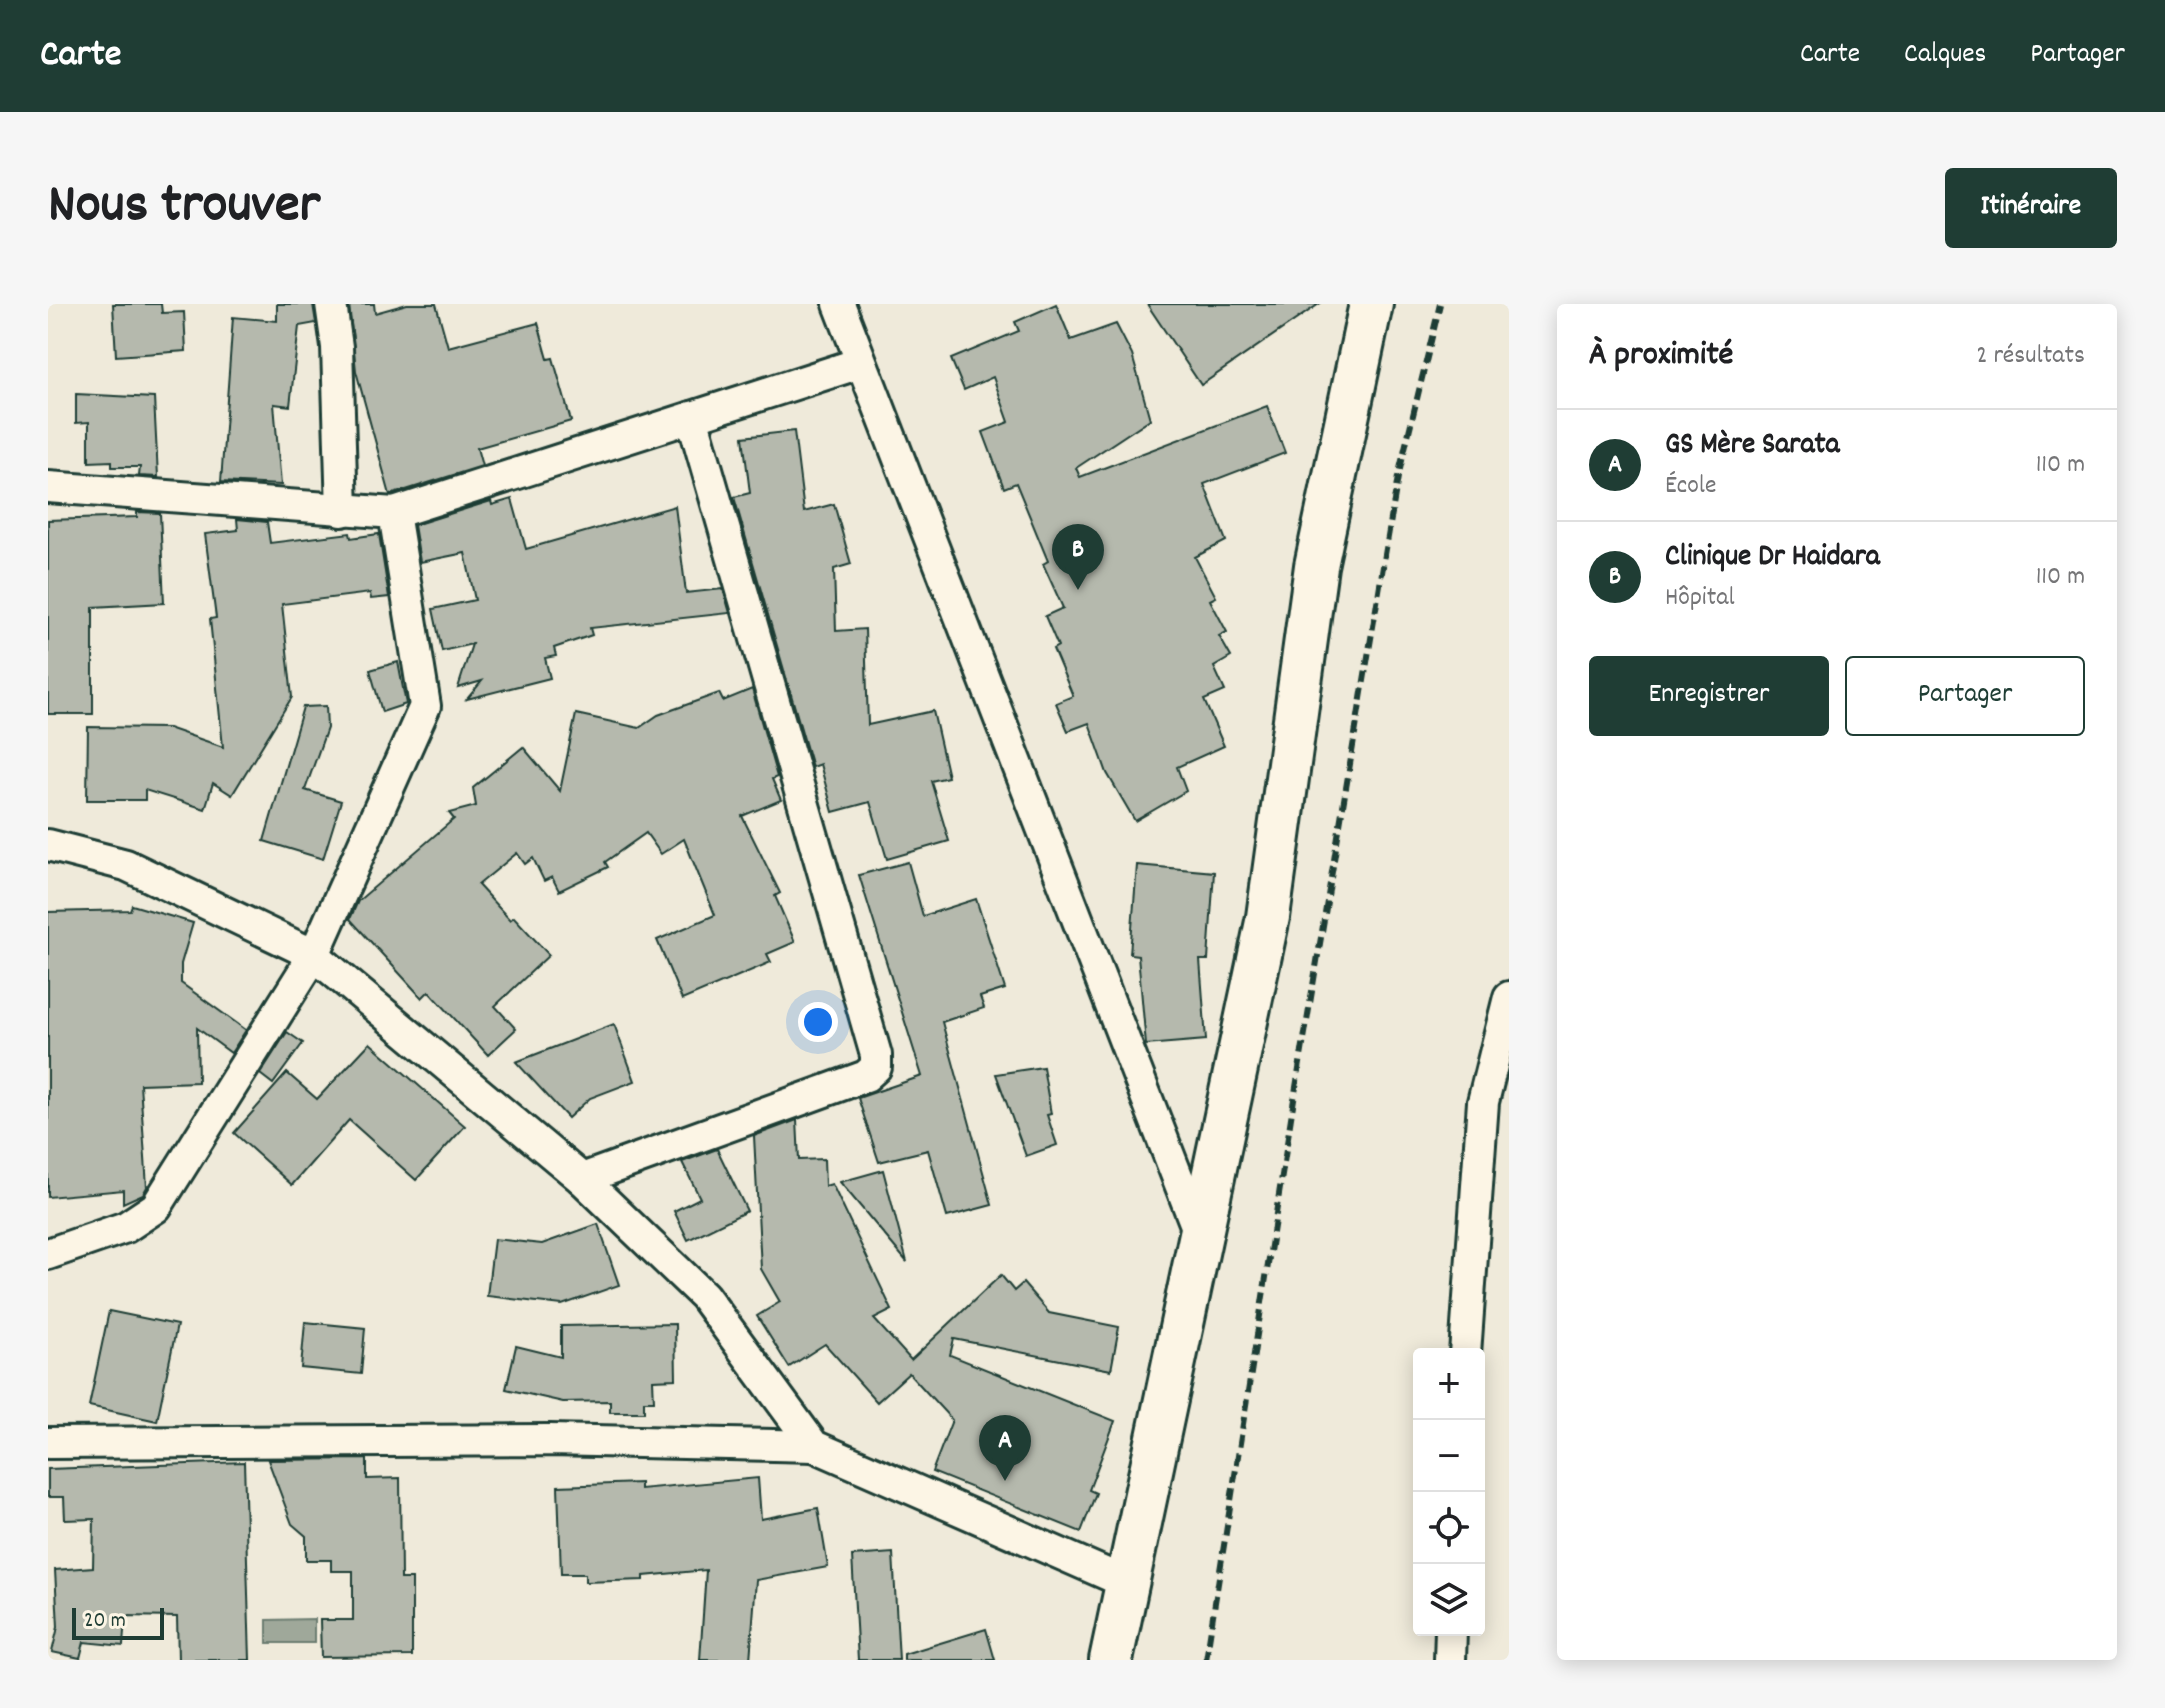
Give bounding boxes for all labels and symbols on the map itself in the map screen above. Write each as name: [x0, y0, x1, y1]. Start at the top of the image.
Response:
pin: B: [1052, 524, 1104, 590]
your location: [798, 1002, 838, 1042]
pin: A: [979, 1415, 1031, 1481]
scale bar: [72, 1604, 164, 1640]

